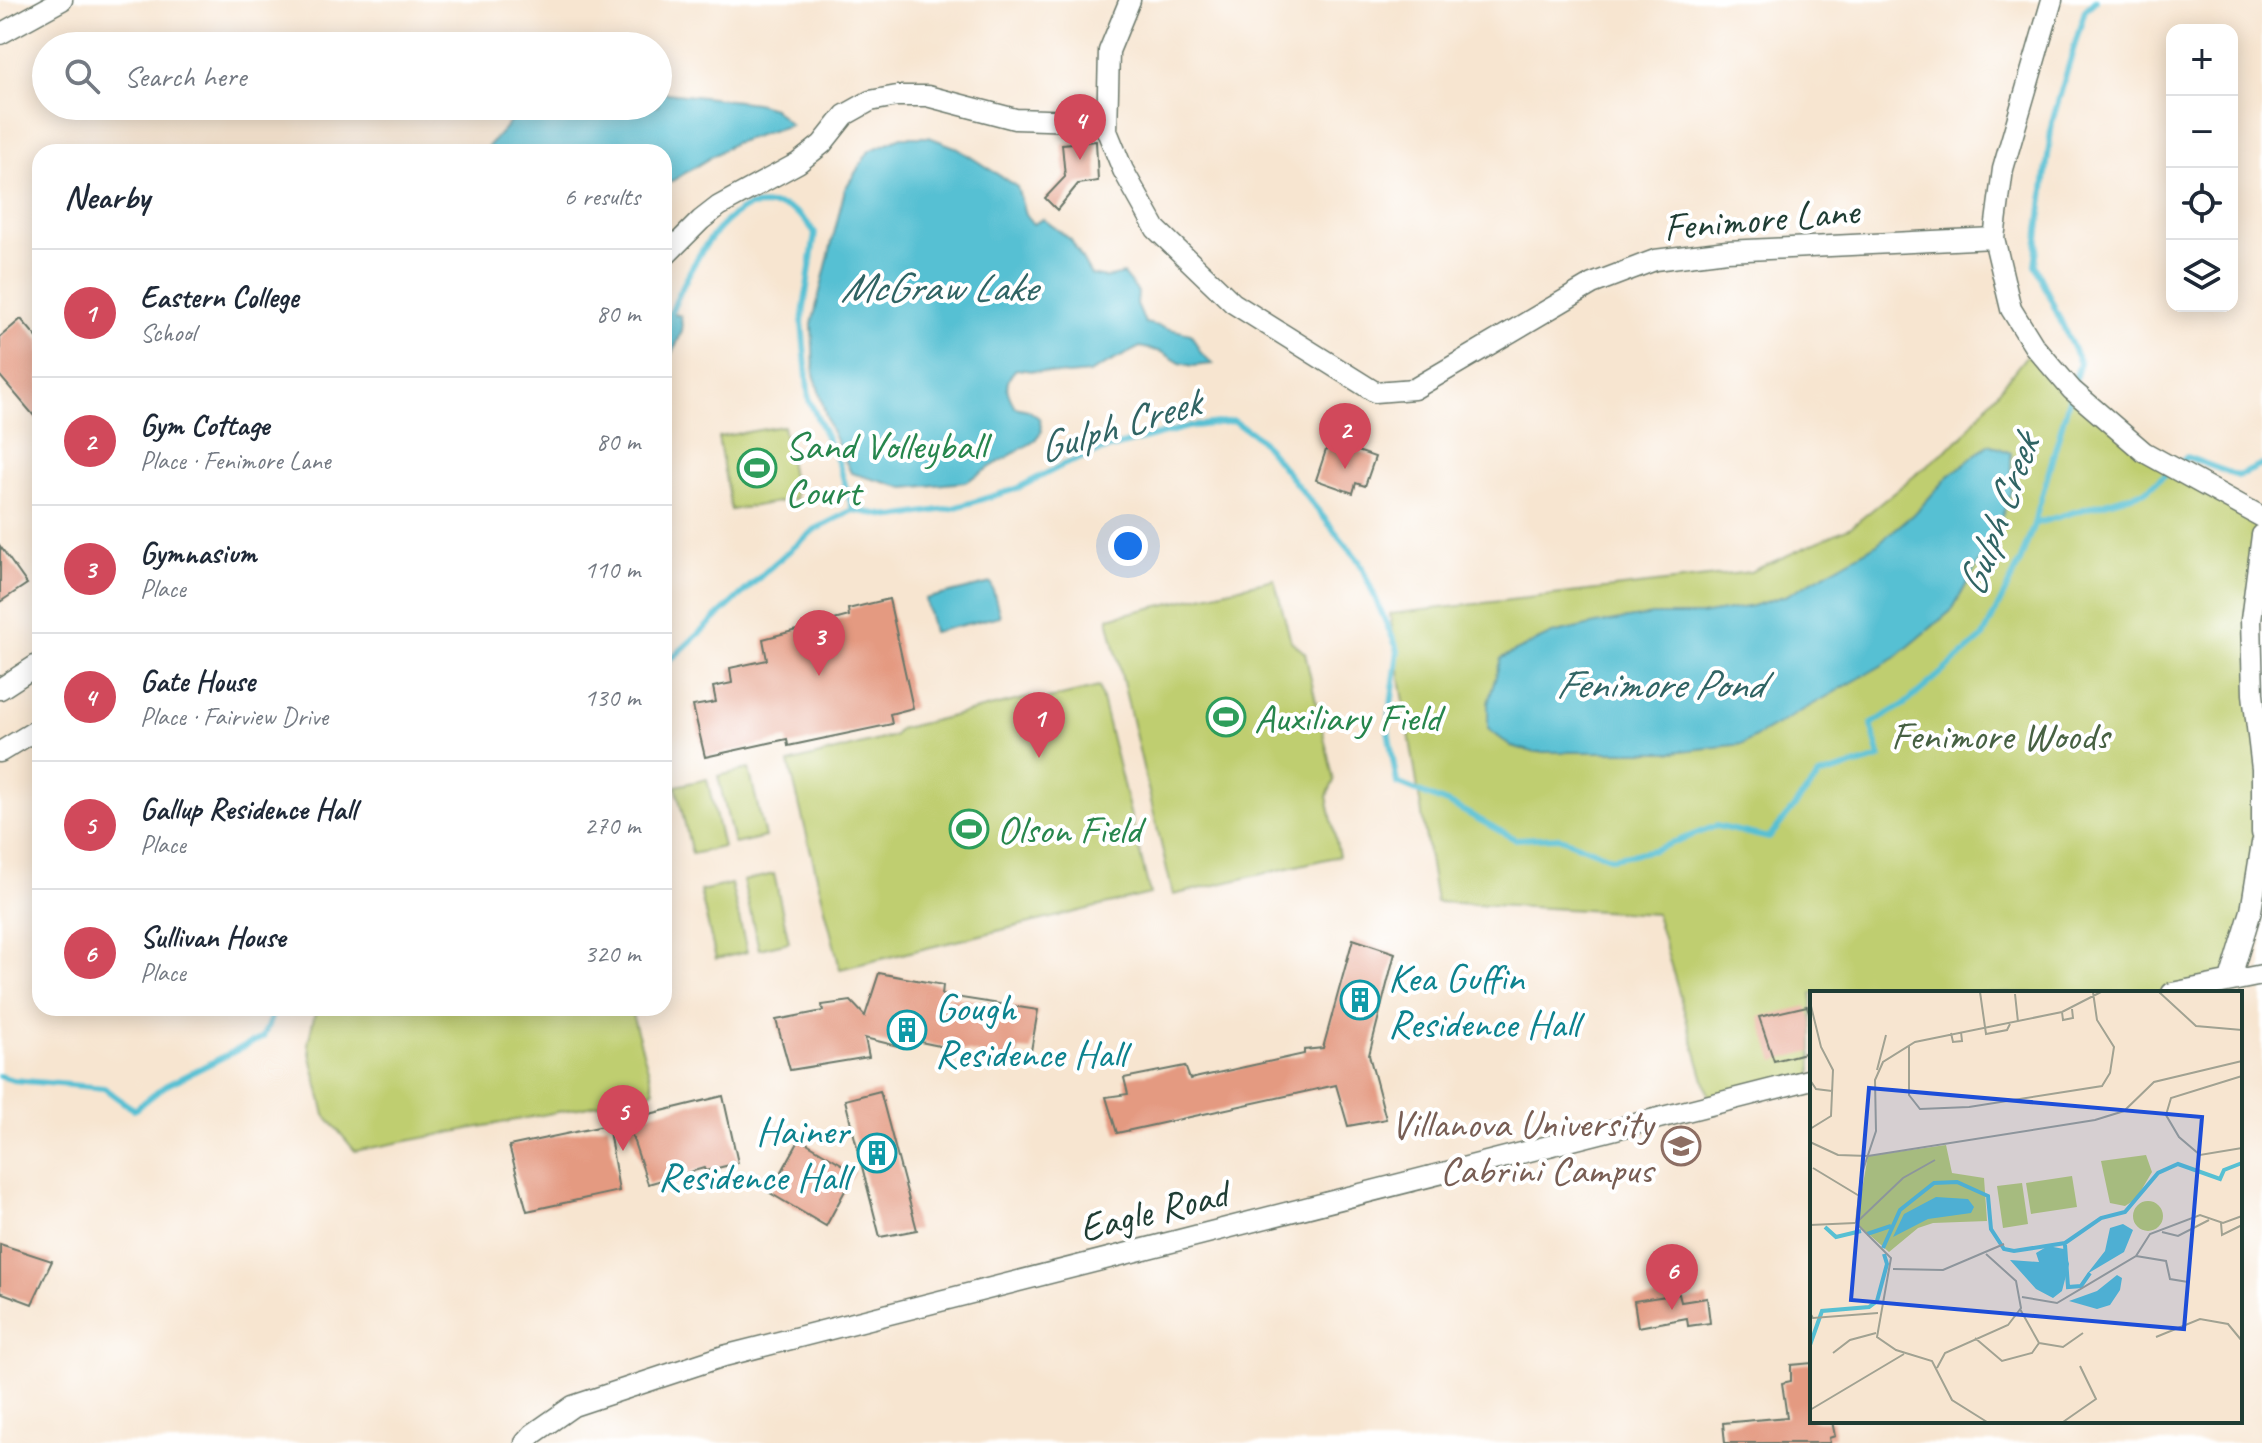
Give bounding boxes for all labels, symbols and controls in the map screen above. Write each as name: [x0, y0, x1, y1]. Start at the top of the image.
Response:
map controls: [2166, 24, 2238, 312]
button: +: [2166, 24, 2238, 96]
search box: [32, 32, 672, 120]
icon: search: [60, 54, 104, 98]
text: Search here: [124, 57, 246, 95]
pin: 4: [1054, 94, 1106, 160]
button: −: [2166, 96, 2238, 168]
button: locate: [2166, 168, 2238, 240]
text: Nearby: [64, 175, 150, 218]
text: 6 results: [564, 180, 640, 213]
street label: Fenimore Lane: [1661, 185, 1864, 252]
button: layers: [2166, 240, 2238, 312]
water label: McGraw Lake: [840, 261, 1042, 314]
text: Eastern College: [140, 278, 299, 316]
text: 1: [84, 297, 96, 330]
text: 80 m: [596, 297, 640, 330]
text: School: [140, 316, 196, 349]
water label: Gulph Creek: [1031, 374, 1212, 475]
pin: 2: [1319, 403, 1371, 469]
text: Gym Cottage: [140, 406, 269, 444]
place label: Sand Volleyball Court: [785, 421, 992, 517]
water label: Gulph Creek: [1945, 422, 2054, 603]
text: 2: [84, 425, 96, 458]
text: 80 m: [596, 425, 640, 458]
text: Place · Fenimore Lane: [140, 444, 330, 477]
sports icon: Sand Volleyball Court: [736, 447, 778, 489]
your location: [1108, 526, 1148, 566]
text: Gymnasium: [140, 534, 256, 572]
text: 3: [84, 553, 96, 586]
text: 110 m: [584, 553, 640, 586]
text: Place: [140, 572, 186, 605]
pin: 3: [793, 610, 845, 676]
water label: Fenimore Pond: [1556, 658, 1775, 711]
text: Gate House: [140, 662, 255, 700]
text: 4: [84, 681, 96, 714]
text: 130 m: [584, 681, 640, 714]
pin: 1: [1013, 692, 1065, 758]
place label: Auxiliary Field: [1254, 693, 1446, 743]
sports icon: Auxiliary Field: [1205, 696, 1247, 738]
text: Place · Fairview Drive: [140, 700, 328, 733]
park label: Fenimore Woods: [1891, 711, 2112, 761]
text: Gallup Residence Hall: [140, 790, 356, 828]
place label: Olson Field: [997, 805, 1147, 855]
sports icon: Olson Field: [948, 808, 990, 850]
text: 5: [84, 809, 96, 842]
text: 270 m: [584, 809, 640, 842]
text: Place: [140, 828, 186, 861]
text: Sullivan House: [140, 918, 285, 956]
text: 6: [84, 937, 96, 970]
text: 320 m: [584, 937, 640, 970]
place label: Kea Guffin Residence Hall: [1388, 953, 1585, 1049]
text: Place: [140, 956, 186, 989]
building icon: Kea Guffin Residence Hall: [1339, 979, 1381, 1021]
place label: Gough Residence Hall: [935, 983, 1132, 1079]
inset map: [1810, 991, 2242, 1423]
building icon: Gough Residence Hall: [886, 1009, 928, 1051]
pin: 5: [597, 1085, 649, 1151]
place label: Villanova University Cabrini Campus: [1391, 1099, 1656, 1195]
place label: Hainer Residence Hall: [658, 1106, 855, 1202]
school or university icon: Villanova University Cabrini Campus: [1660, 1125, 1702, 1167]
building icon: Hainer Residence Hall: [856, 1132, 898, 1174]
street label: Eagle Road: [1074, 1167, 1238, 1253]
pin: 6: [1646, 1244, 1698, 1310]

